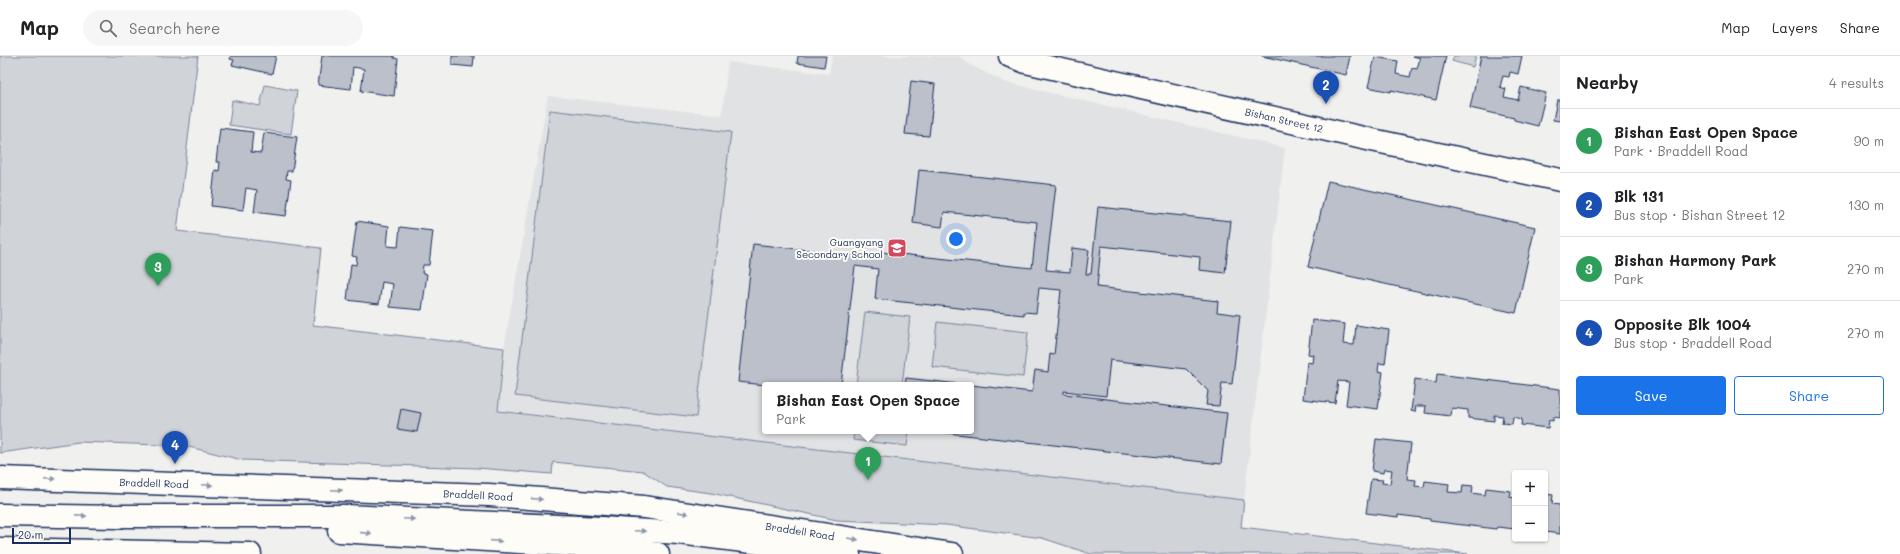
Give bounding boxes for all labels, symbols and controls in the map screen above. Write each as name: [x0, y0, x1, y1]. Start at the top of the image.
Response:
search box: [83, 10, 363, 46]
text: Map: [20, 15, 59, 40]
icon: search: [97, 17, 119, 39]
text: Search here: [129, 18, 220, 38]
text: Map: [1721, 18, 1750, 37]
text: Layers: [1772, 18, 1818, 37]
text: Share: [1840, 18, 1880, 37]
pin: 2: [1313, 71, 1339, 104]
text: Nearby: [1576, 71, 1638, 93]
text: 4 results: [1829, 74, 1884, 91]
street label: Bishan Street 12: [1244, 104, 1324, 136]
text: Bishan East Open Space: [1614, 122, 1798, 142]
text: 1: [1586, 132, 1592, 149]
text: 90 m: [1854, 132, 1884, 149]
text: Park · Braddell Road: [1614, 142, 1748, 159]
text: Blk 131: [1614, 186, 1664, 206]
text: 2: [1585, 196, 1593, 213]
text: 130 m: [1848, 196, 1884, 213]
text: Bus stop · Bishan Street 12: [1614, 206, 1785, 223]
your location: [946, 229, 966, 249]
place label: Guangyang Secondary School: [796, 235, 883, 261]
school or university icon: Guangyang Secondary School: [886, 237, 908, 259]
text: Bishan Harmony Park: [1614, 250, 1776, 270]
pin: 3: [145, 253, 171, 286]
text: 3: [1585, 260, 1593, 277]
text: 270 m: [1847, 260, 1884, 277]
text: Park: [1614, 270, 1643, 287]
text: Opposite Blk 1004: [1614, 314, 1751, 334]
text: 4: [1585, 324, 1593, 341]
text: 270 m: [1847, 324, 1884, 341]
text: Bus stop · Braddell Road: [1614, 334, 1772, 351]
button: Save: [1576, 376, 1726, 415]
button: Share: [1734, 376, 1884, 415]
popup: [762, 382, 974, 434]
text: Bishan East Open Space: [776, 390, 960, 410]
text: Park: [776, 410, 806, 427]
pin: 4: [162, 431, 188, 464]
pin: 1: [855, 447, 881, 480]
map controls: [1512, 470, 1548, 542]
button: +: [1512, 470, 1548, 506]
street label: Braddell Road: [119, 475, 189, 491]
one-way arrow: [44, 476, 56, 483]
one-way arrow: [201, 482, 214, 488]
one-way arrow: [331, 486, 343, 493]
street label: Braddell Road: [443, 486, 513, 504]
one-way arrow: [531, 495, 543, 502]
button: −: [1512, 506, 1548, 542]
one-way arrow: [677, 510, 689, 516]
one-way arrow: [75, 513, 88, 519]
one-way arrow: [403, 516, 415, 523]
street label: Braddell Road: [765, 519, 835, 543]
scale bar: [12, 526, 71, 545]
text: 20 m: [18, 527, 43, 542]
one-way arrow: [634, 527, 646, 534]
one-way arrow: [360, 529, 372, 536]
one-way arrow: [847, 536, 859, 542]
one-way arrow: [490, 537, 502, 544]

